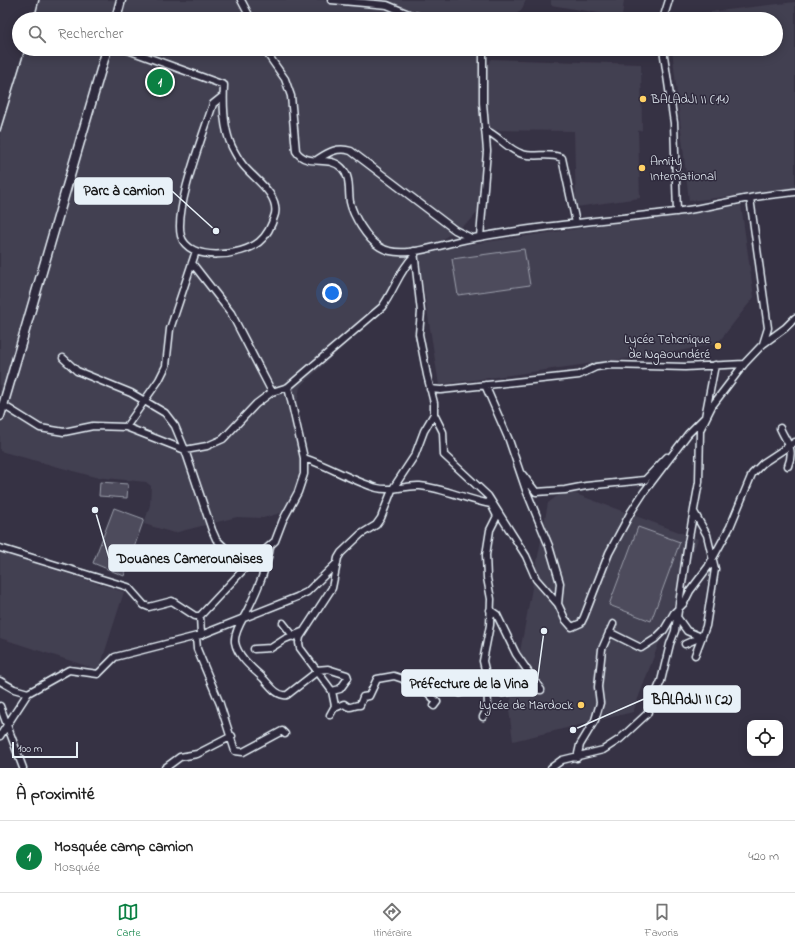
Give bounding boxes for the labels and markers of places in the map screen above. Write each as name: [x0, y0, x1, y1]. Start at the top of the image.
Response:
pin: 1: [147, 67, 173, 97]
place label: BALAdJI II (14): [650, 90, 729, 109]
marker: BALAdJI II (14): [638, 94, 648, 104]
place label: Amity International: [650, 152, 716, 186]
marker: Amity International: [637, 163, 647, 173]
callout: Parc à camion: [75, 178, 172, 204]
place label: Lycée Tehcnique de Ngaoundéré: [624, 330, 710, 365]
marker: Lycée Tehcnique de Ngaoundéré: [713, 341, 723, 351]
callout: Douanes Camerounaises: [109, 545, 272, 571]
callout: Préfecture de la Vina: [402, 670, 537, 696]
callout: BALAdJI II (2): [644, 686, 740, 712]
place label: Lycée de Mardock: [479, 696, 573, 716]
marker: Lycée de Mardock: [576, 700, 586, 710]

